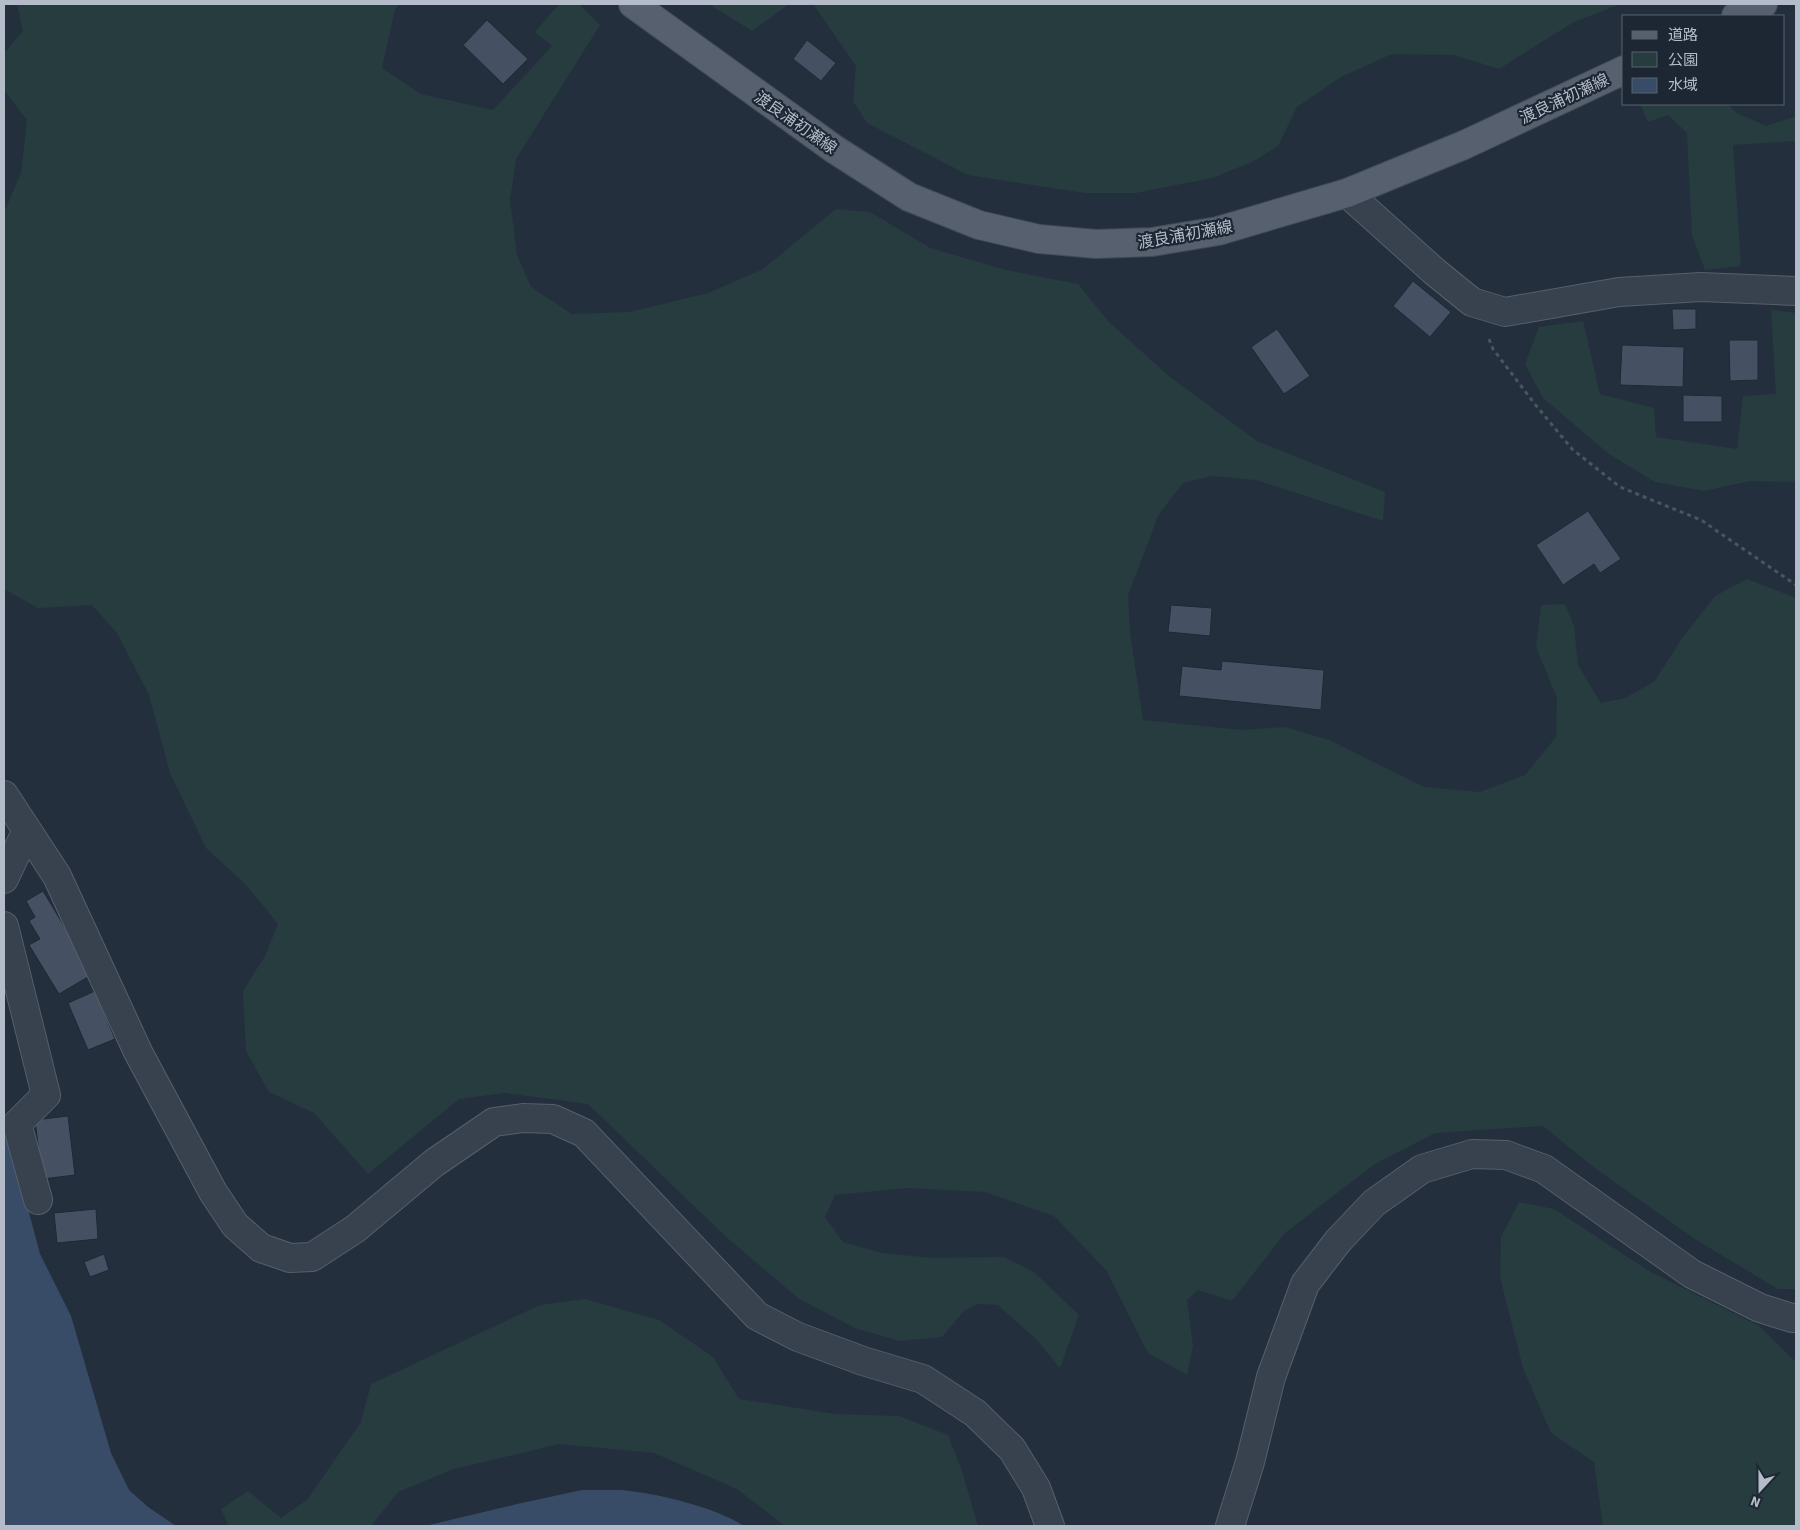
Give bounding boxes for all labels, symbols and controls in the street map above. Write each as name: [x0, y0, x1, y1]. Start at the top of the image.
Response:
legend: [1622, 15, 1785, 105]
text: 道路: [1668, 25, 1698, 46]
text: 公園: [1668, 50, 1698, 71]
street label: 渡良浦初瀬線: [1516, 69, 1613, 129]
text: 水域: [1668, 75, 1698, 96]
street label: 渡良浦初瀬線: [750, 86, 841, 159]
street label: 渡良浦初瀬線: [1136, 216, 1234, 254]
north arrow: [1735, 1465, 1785, 1515]
text: N: [1748, 1490, 1764, 1512]

